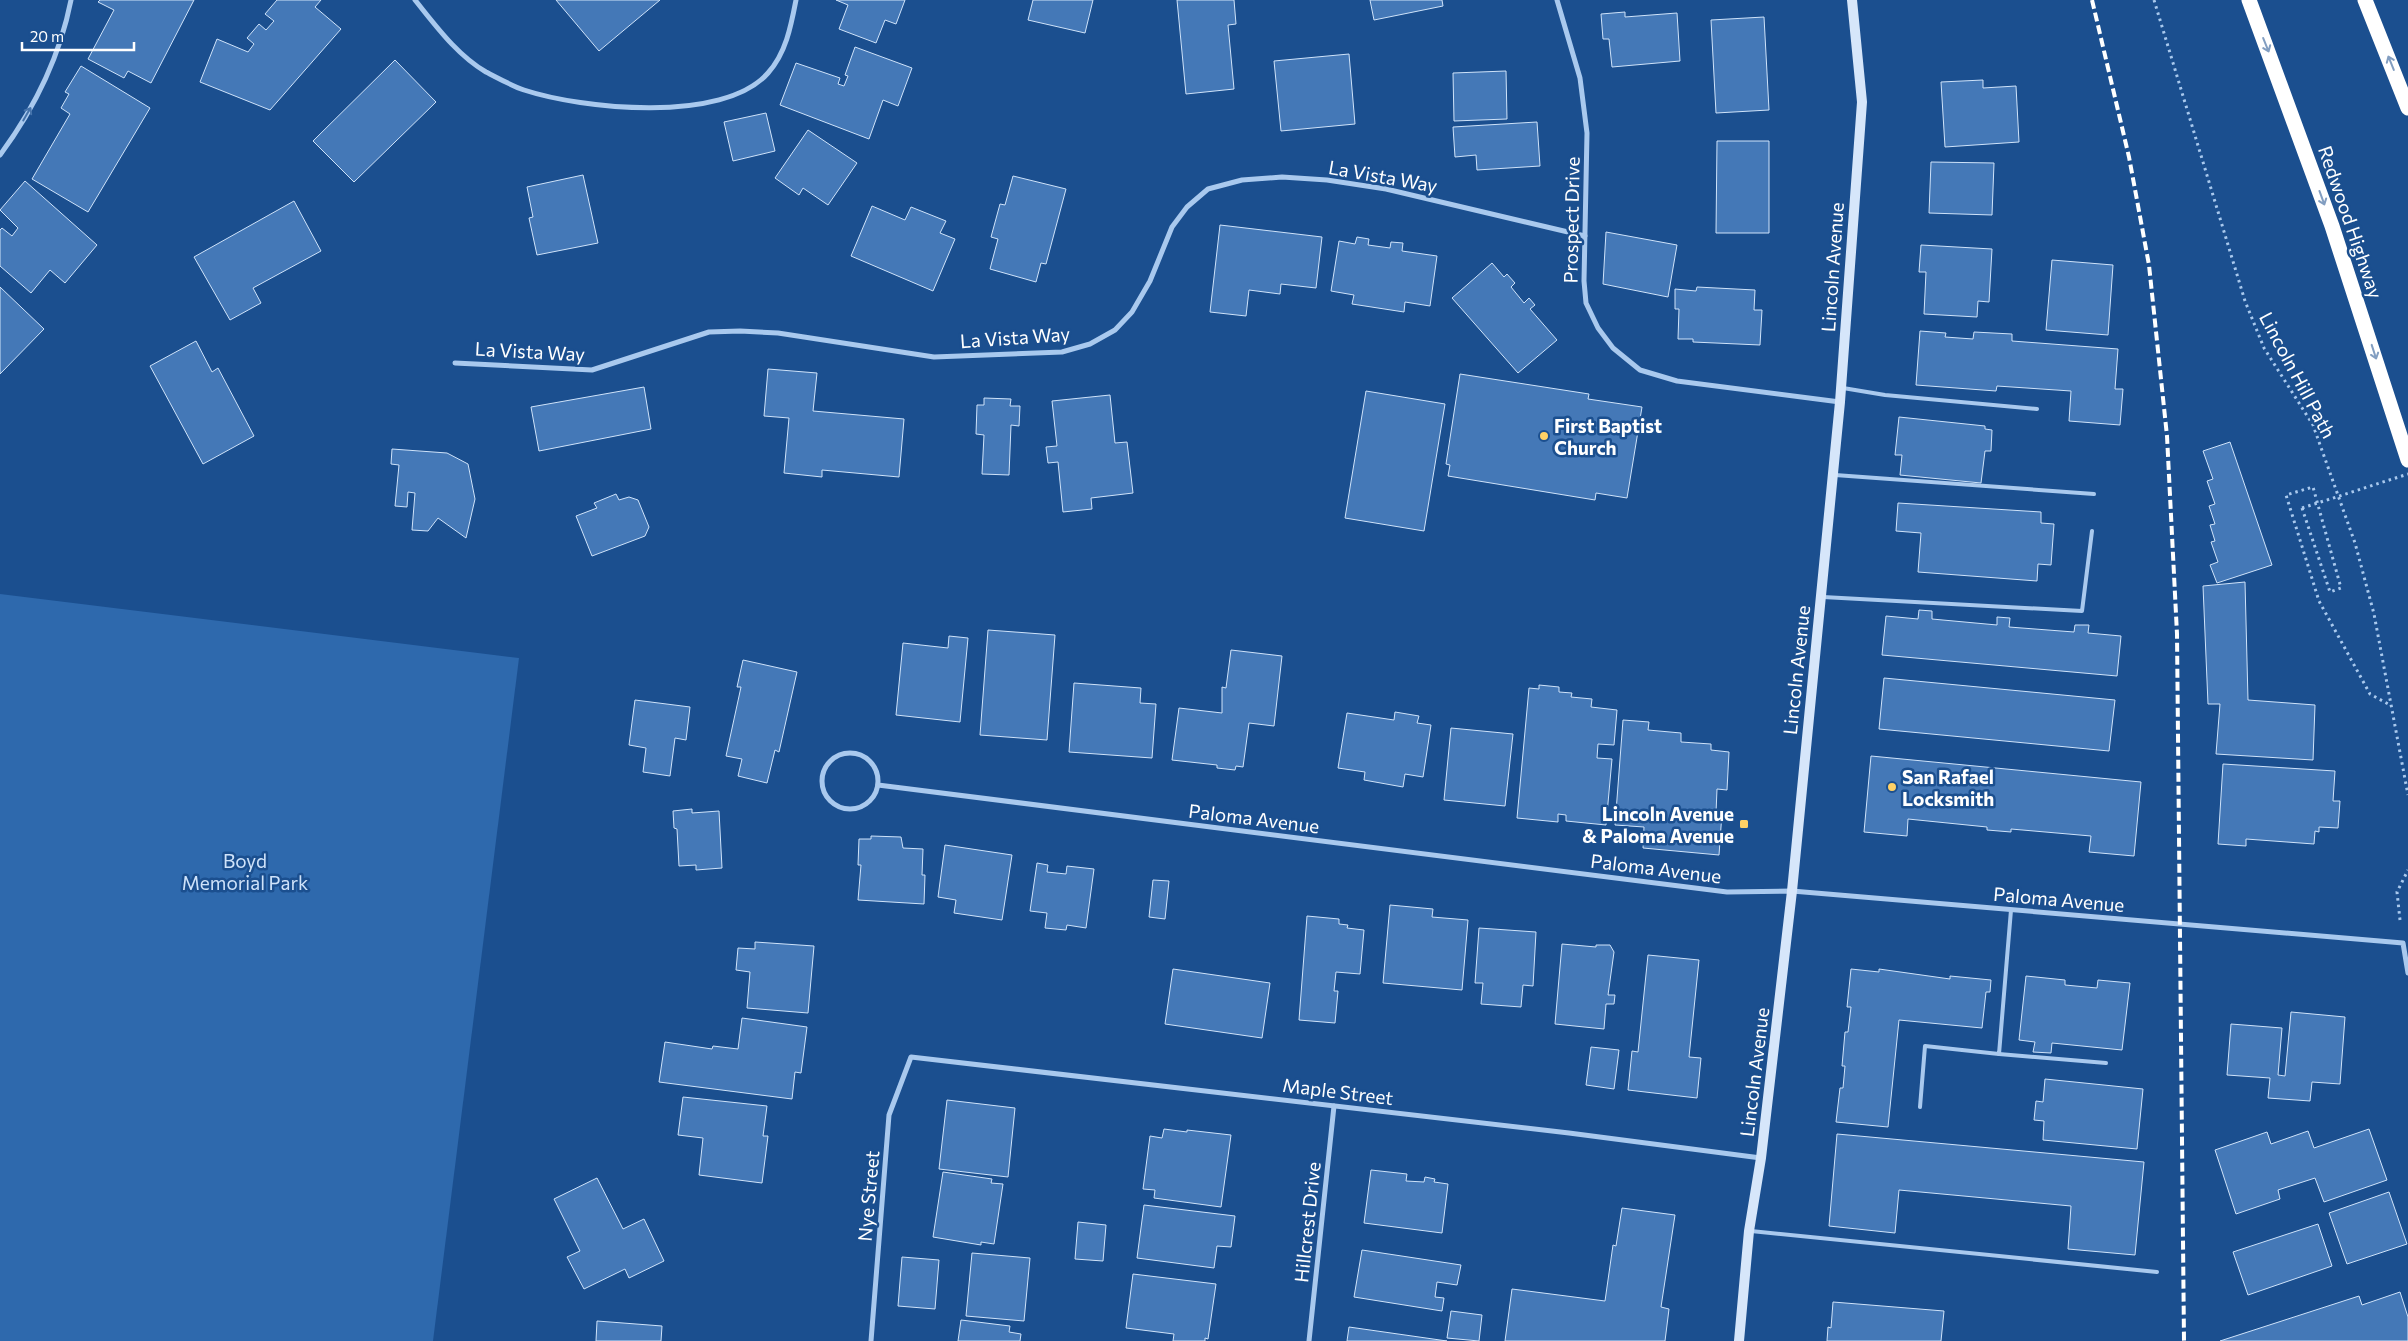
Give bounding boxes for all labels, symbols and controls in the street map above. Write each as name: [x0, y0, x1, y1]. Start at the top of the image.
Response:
scale bar: [22, 20, 135, 52]
text: 20 m: [30, 27, 64, 45]
one-way arrow: [2262, 37, 2272, 52]
one-way arrow: [2385, 56, 2395, 71]
one-way arrow: [22, 108, 32, 122]
street label: Redwood Highway: [2314, 143, 2388, 302]
street label: La Vista Way: [1327, 155, 1439, 197]
street label: Prospect Drive: [1558, 156, 1584, 284]
one-way arrow: [2318, 190, 2327, 205]
street label: Lincoln Avenue: [1816, 201, 1848, 333]
street label: Lincoln Hill Path: [2255, 308, 2341, 442]
street label: La Vista Way: [959, 322, 1071, 352]
street label: La Vista Way: [474, 337, 586, 365]
one-way arrow: [2370, 344, 2380, 360]
place label: First Baptist Church: [1554, 414, 1662, 459]
marker: First Baptist Church: [1538, 430, 1550, 442]
street label: Lincoln Avenue: [1778, 604, 1814, 736]
place label: San Rafael Locksmith: [1902, 765, 1994, 810]
marker: San Rafael Locksmith: [1886, 781, 1898, 793]
street label: Paloma Avenue: [1187, 799, 1321, 837]
place label: Lincoln Avenue & Paloma Avenue: [1582, 802, 1734, 847]
marker: Lincoln Avenue & Paloma Avenue: [1738, 818, 1750, 830]
park label: Boyd Memorial Park: [182, 849, 308, 894]
street label: Paloma Avenue: [1589, 849, 1723, 887]
street label: Paloma Avenue: [1992, 882, 2126, 916]
street label: Lincoln Avenue: [1735, 1006, 1773, 1138]
street label: Maple Street: [1281, 1073, 1395, 1109]
street label: Nye Street: [853, 1149, 883, 1242]
street label: Hillcrest Drive: [1289, 1160, 1325, 1284]

